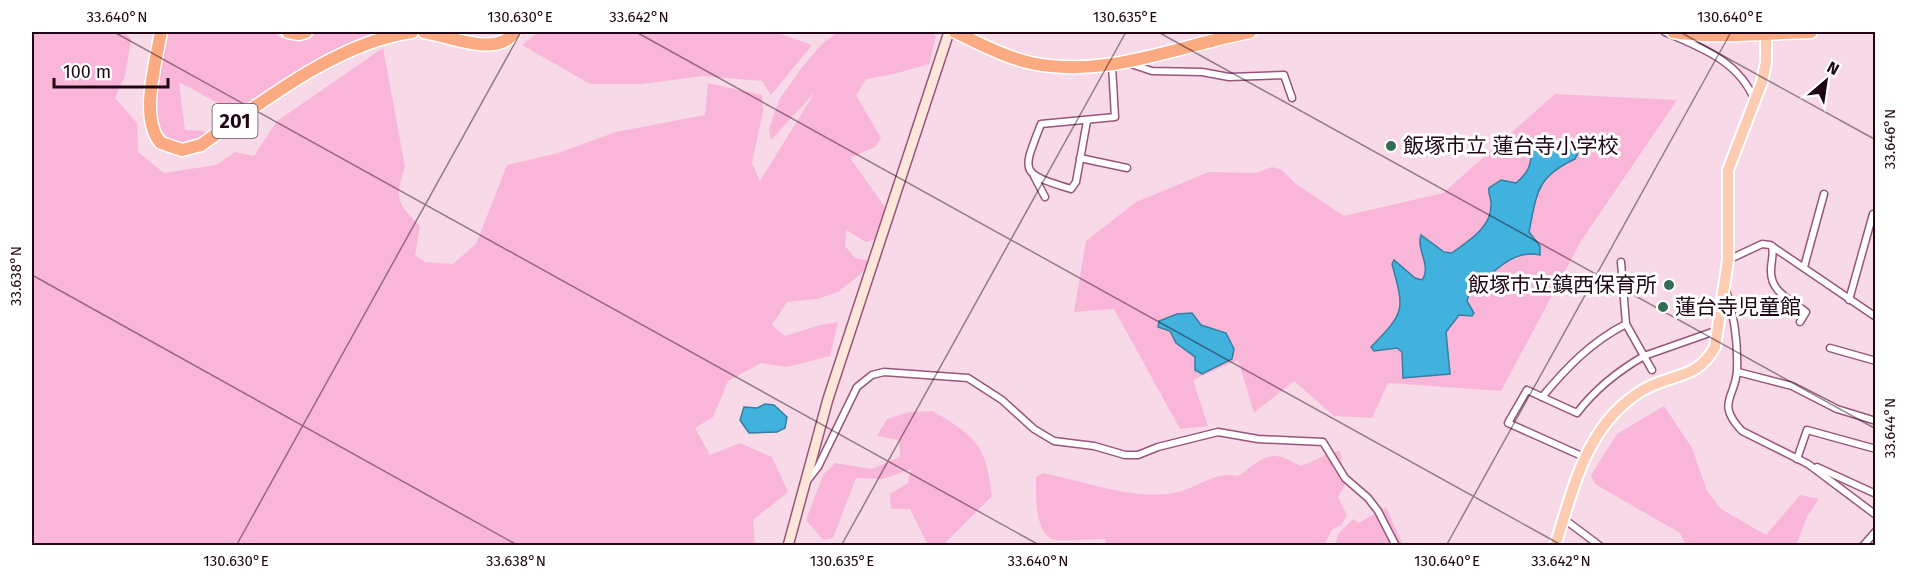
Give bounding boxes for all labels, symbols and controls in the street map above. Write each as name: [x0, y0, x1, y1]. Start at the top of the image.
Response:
text: 33.640°N: [87, 8, 147, 26]
text: 130.630°E: [487, 8, 553, 26]
text: 33.642°N: [609, 8, 669, 26]
text: 130.635°E: [1093, 8, 1157, 26]
text: 130.640°E: [1697, 8, 1763, 26]
scale bar: [54, 51, 168, 89]
north arrow: [1796, 51, 1856, 111]
text: N: [1824, 57, 1842, 79]
text: 100 m: [63, 61, 111, 83]
road number: 201: [212, 104, 258, 138]
text: 33.646°N: [1881, 109, 1899, 169]
place label: 飯塚市立 蓮台寺小学校: [1403, 133, 1619, 159]
marker: 飯塚市立 蓮台寺小学校: [1384, 139, 1398, 153]
text: 33.638°N: [7, 246, 25, 306]
place label: 飯塚市立鎮西保育所: [1468, 272, 1657, 298]
marker: 飯塚市立鎮西保育所: [1662, 278, 1676, 292]
place label: 蓮台寺児童館: [1675, 294, 1801, 320]
marker: 蓮台寺児童館: [1656, 300, 1670, 314]
text: 33.644°N: [1881, 398, 1899, 458]
text: 130.630°E: [203, 552, 269, 570]
text: 33.638°N: [486, 552, 546, 570]
text: 130.635°E: [810, 552, 874, 570]
text: 33.640°N: [1008, 552, 1068, 570]
text: 130.640°E: [1414, 552, 1480, 570]
text: 33.642°N: [1531, 552, 1591, 570]

